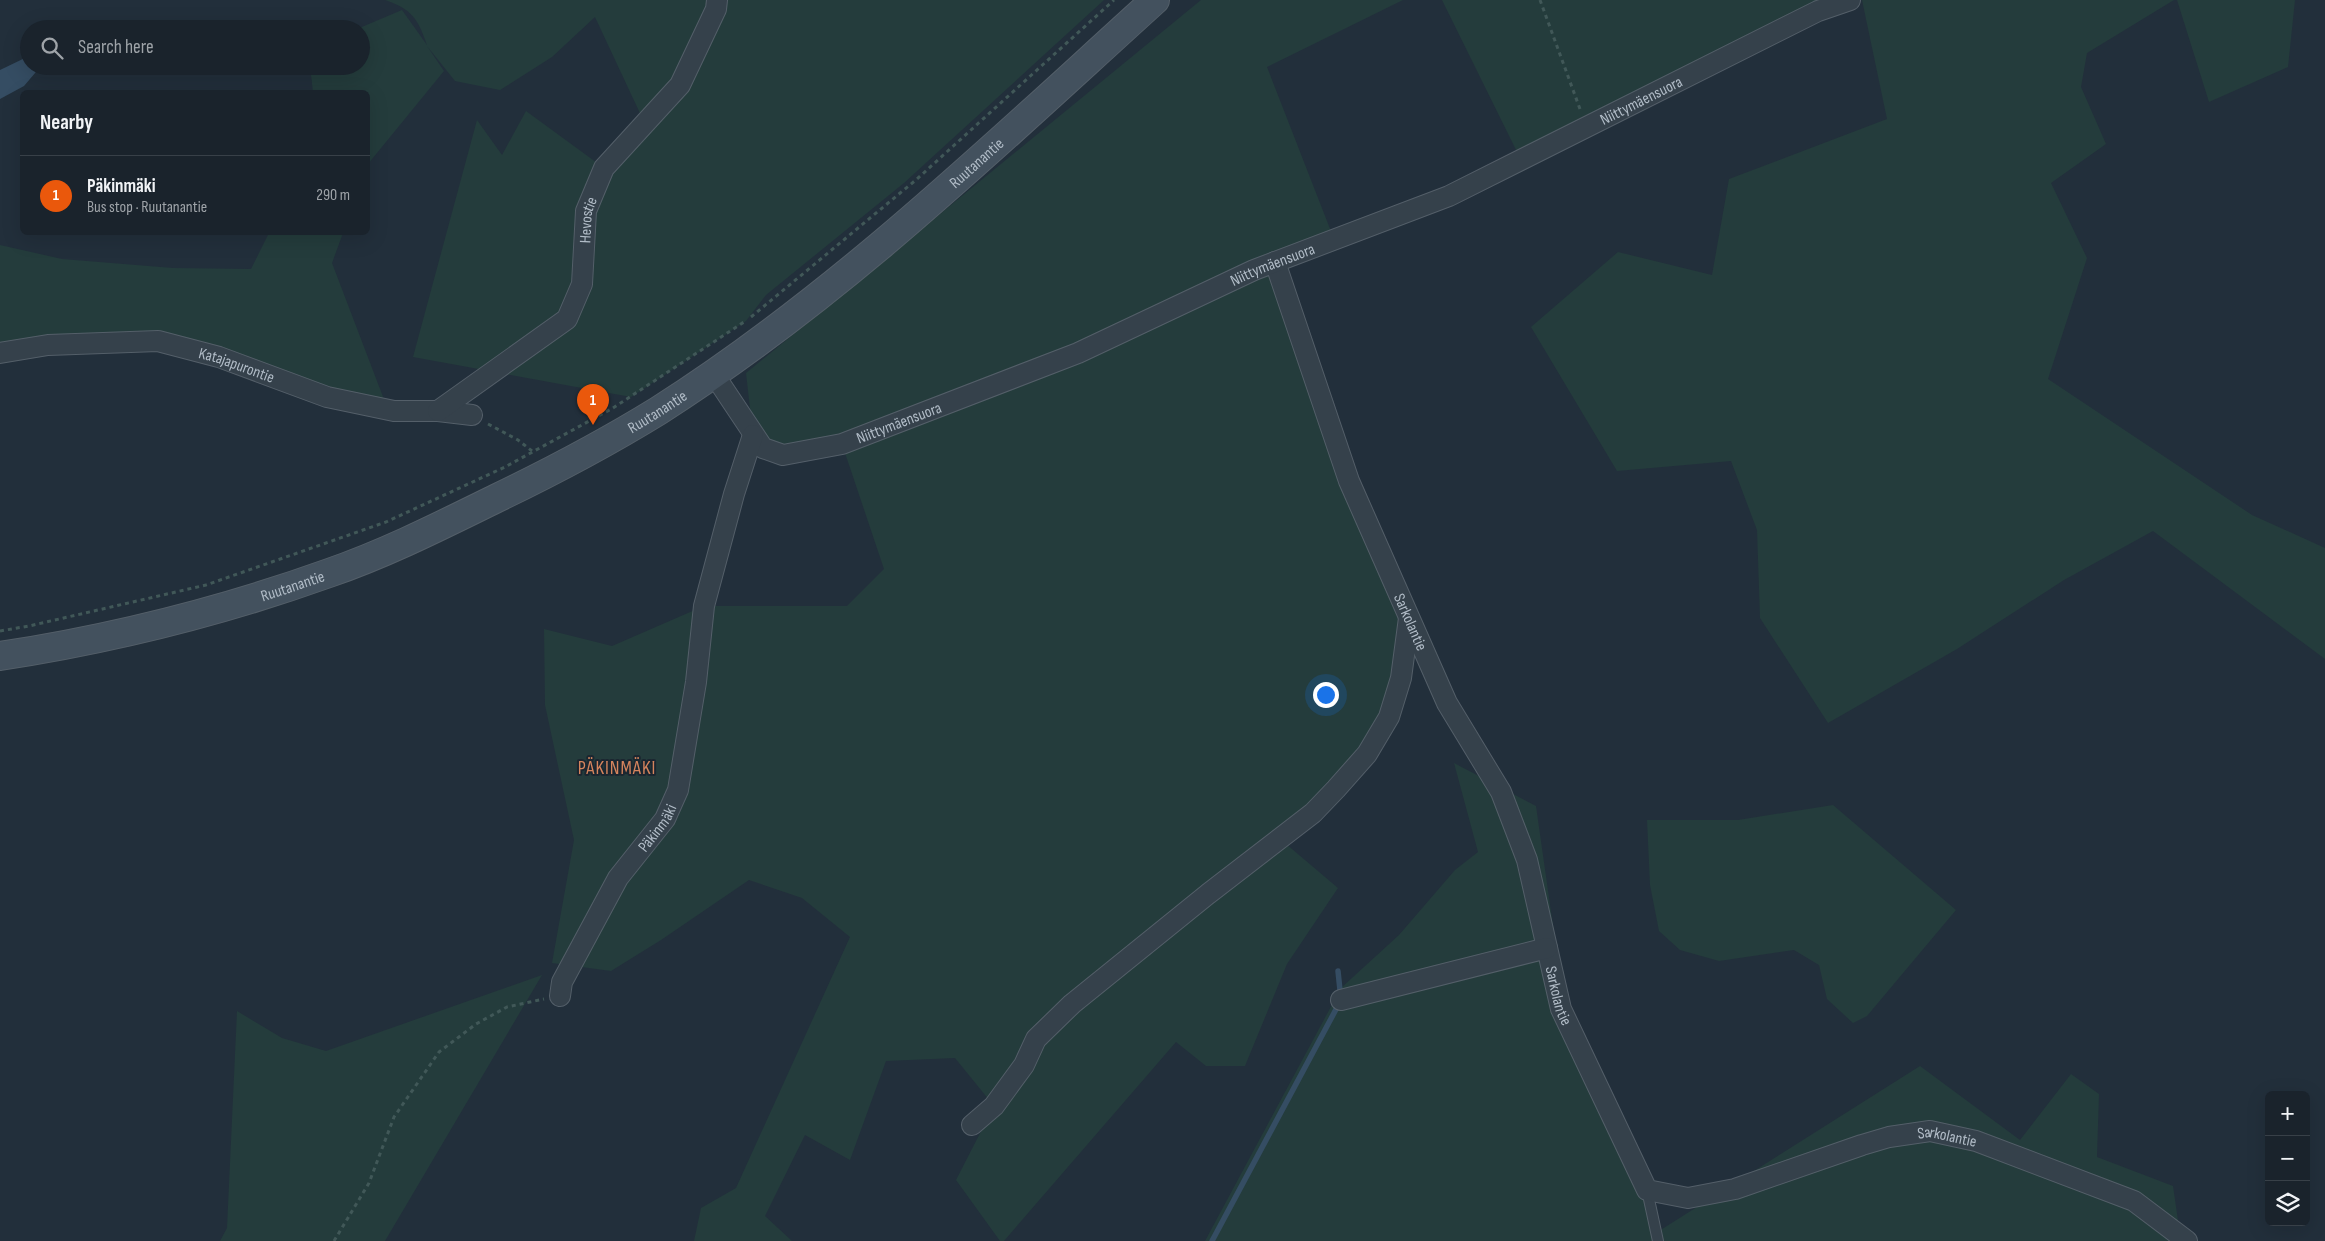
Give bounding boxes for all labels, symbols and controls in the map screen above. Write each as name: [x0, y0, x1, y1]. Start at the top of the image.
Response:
search box: [20, 20, 370, 75]
icon: search: [38, 34, 66, 62]
text: Search here: [78, 36, 154, 59]
street label: Niittymäensuora: [1597, 73, 1686, 130]
text: Nearby: [40, 110, 93, 135]
street label: Ruutanantie: [946, 135, 1008, 193]
text: Päkinmäki: [87, 175, 156, 198]
text: 1: [53, 186, 59, 205]
text: 290 m: [316, 186, 350, 205]
street label: Hevostie: [576, 194, 602, 244]
text: Bus stop · Ruutanantie: [87, 198, 207, 217]
street label: Niittymäensuora: [1227, 240, 1318, 291]
street label: Katajapurontie: [197, 344, 277, 388]
pin: 1: [577, 384, 609, 425]
street label: Ruutanantie: [625, 387, 691, 438]
street label: Niittymäensuora: [854, 399, 944, 449]
street label: Ruutanantie: [258, 567, 327, 606]
street label: Sarkolantie: [1389, 591, 1431, 654]
your location: [1313, 682, 1339, 708]
district label: PÄKINMÄKI: [578, 757, 656, 780]
street label: Päkinmäki: [635, 802, 681, 856]
street label: Sarkolantie: [1541, 964, 1575, 1029]
map controls: [2265, 1091, 2310, 1226]
button: +: [2265, 1091, 2310, 1136]
street label: Sarkolantie: [1916, 1123, 1978, 1152]
button: −: [2265, 1136, 2310, 1181]
button: layers: [2265, 1181, 2310, 1226]

